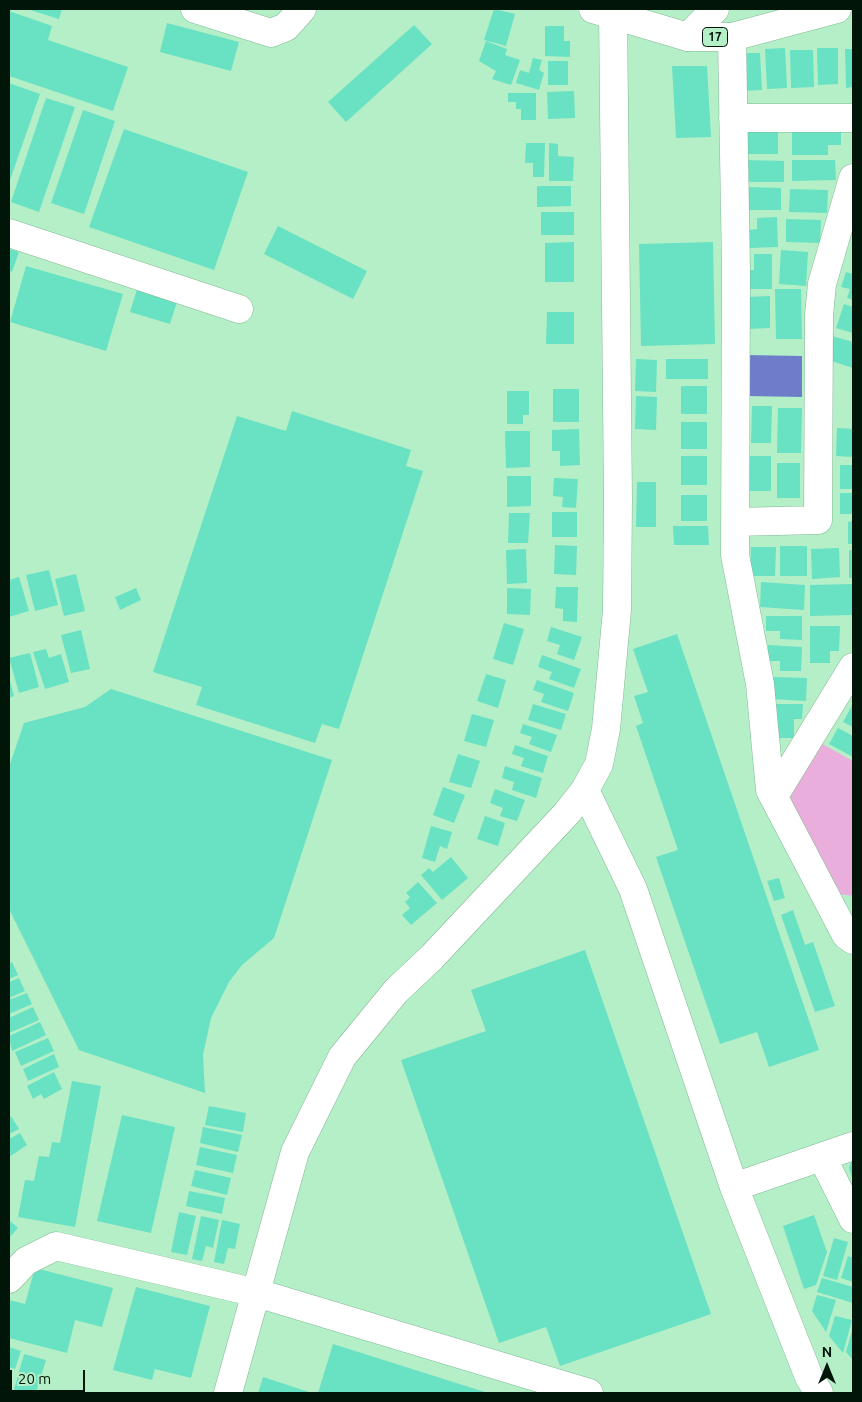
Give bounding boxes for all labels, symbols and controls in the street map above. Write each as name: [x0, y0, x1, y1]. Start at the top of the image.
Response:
road number: 17: [702, 28, 728, 46]
north arrow: [802, 1342, 852, 1392]
text: N: [822, 1344, 832, 1360]
scale bar: [12, 1360, 88, 1392]
text: 20 m: [18, 1370, 51, 1387]

